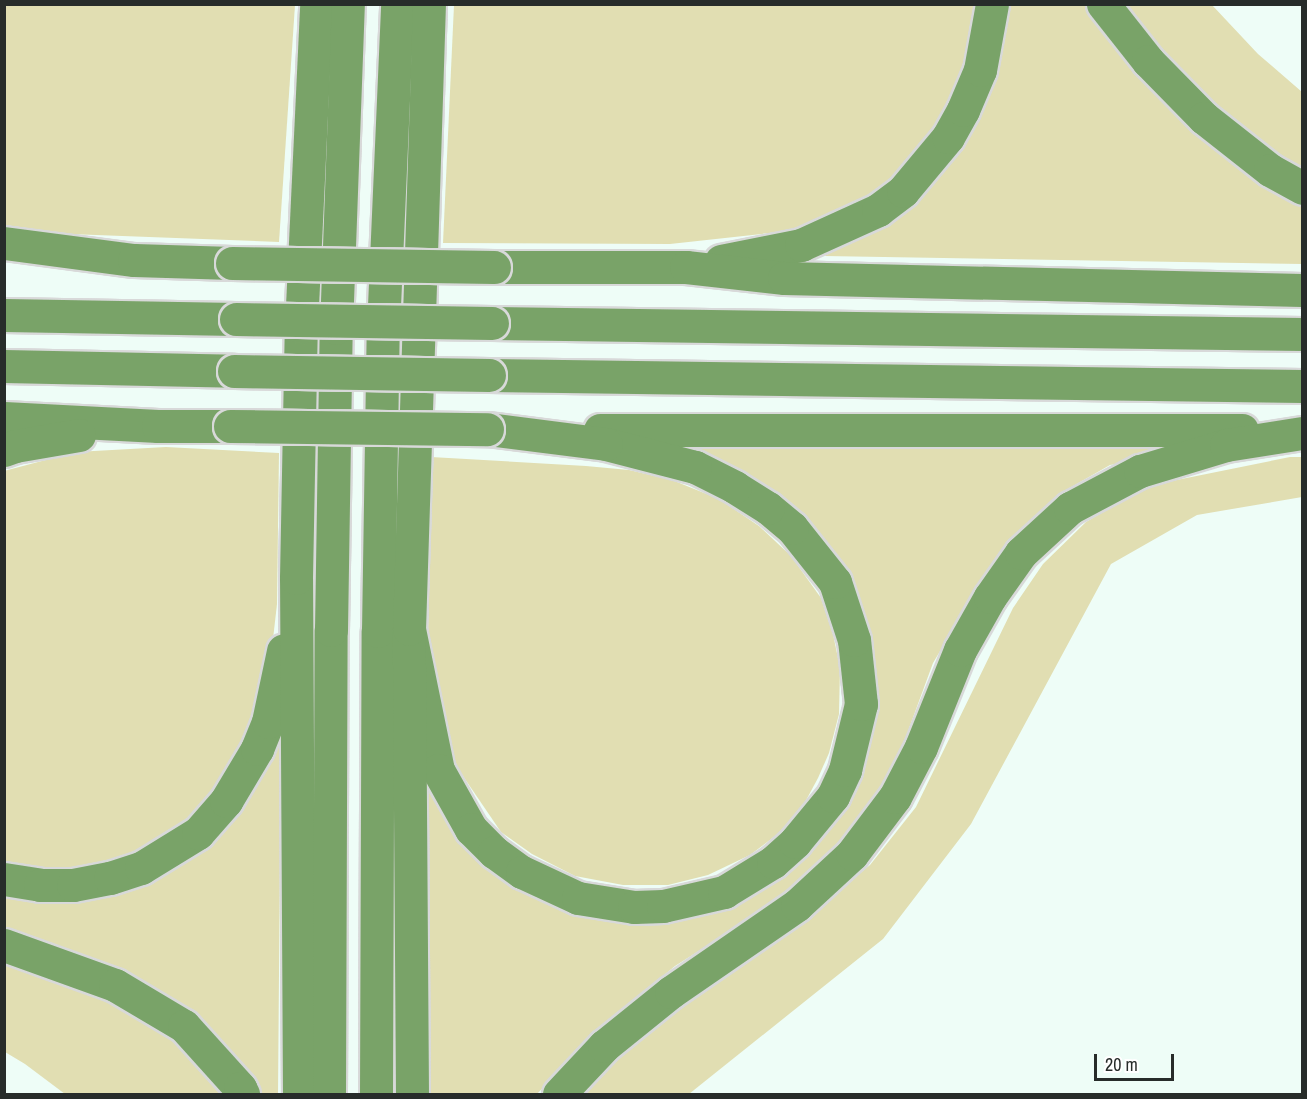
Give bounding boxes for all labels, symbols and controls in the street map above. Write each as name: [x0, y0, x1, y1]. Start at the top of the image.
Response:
scale bar: [1097, 1042, 1176, 1080]
text: 20 m: [1105, 1052, 1138, 1077]

